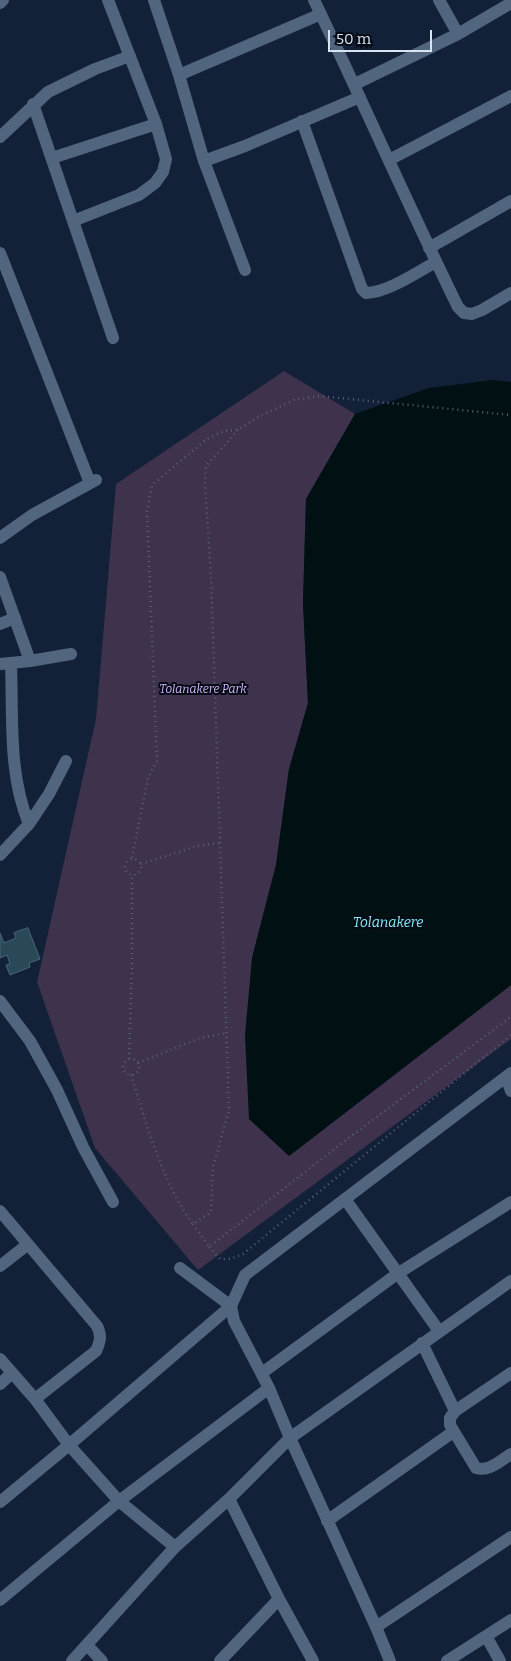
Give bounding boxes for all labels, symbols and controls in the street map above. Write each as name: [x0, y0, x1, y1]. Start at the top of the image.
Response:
scale bar: [331, 20, 435, 52]
text: 50 m: [336, 30, 371, 48]
park label: Tolanakere Park: [159, 683, 247, 697]
water label: Tolanakere: [353, 915, 423, 931]

